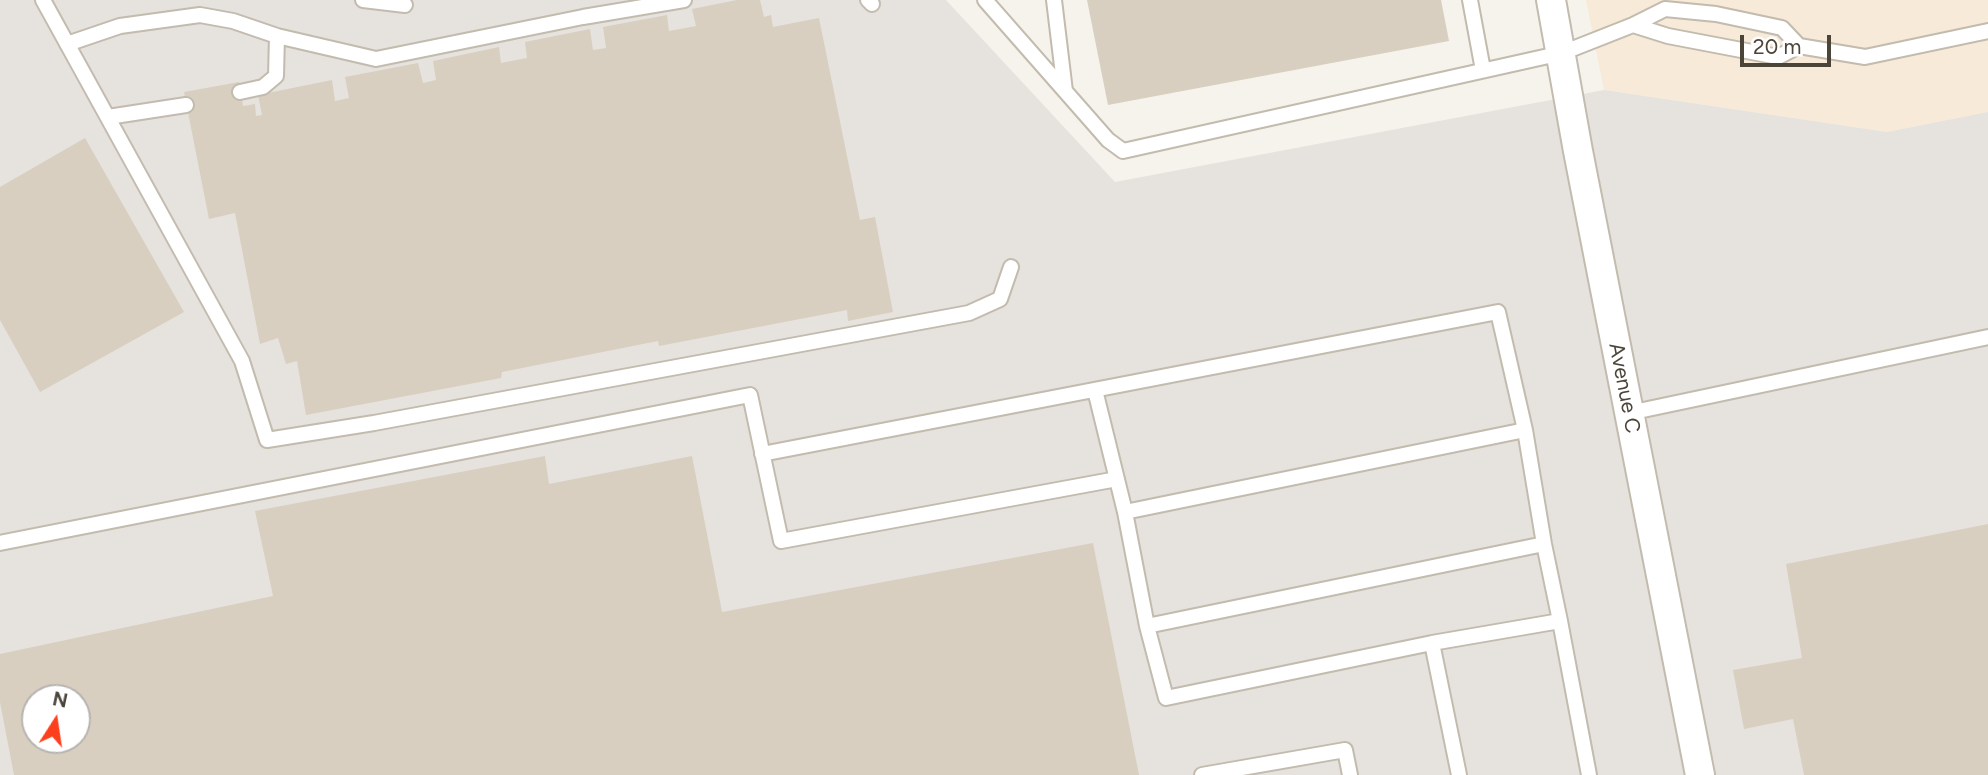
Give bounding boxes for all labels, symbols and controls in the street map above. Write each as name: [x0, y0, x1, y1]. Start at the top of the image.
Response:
scale bar: [1743, 21, 1834, 65]
text: 20 m: [1753, 34, 1801, 59]
street label: Avenue C: [1603, 341, 1645, 435]
north arrow: [21, 684, 91, 754]
text: N: [50, 687, 70, 713]

